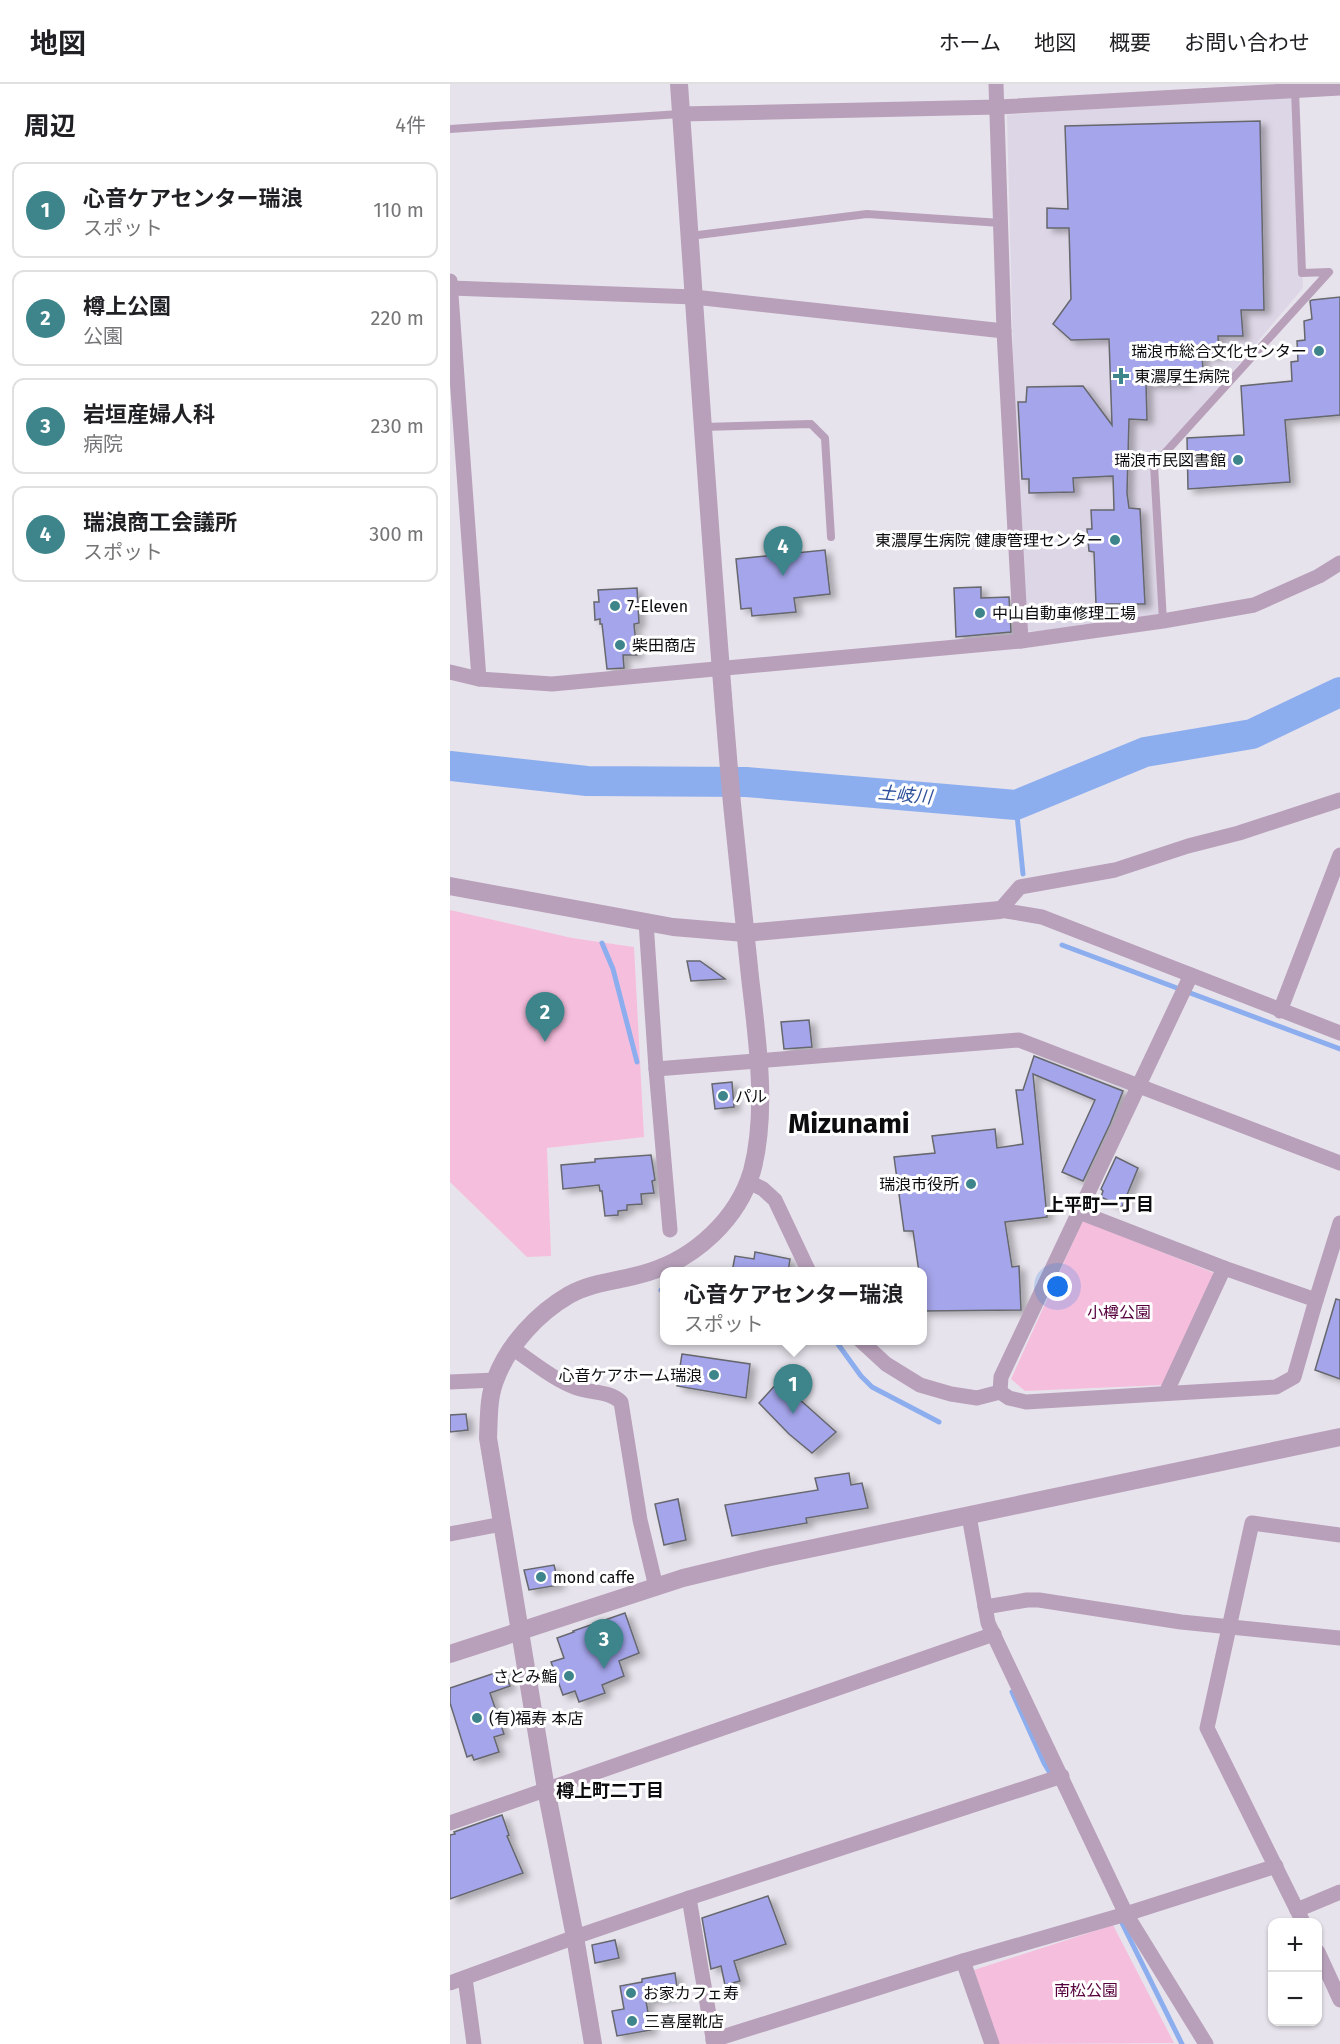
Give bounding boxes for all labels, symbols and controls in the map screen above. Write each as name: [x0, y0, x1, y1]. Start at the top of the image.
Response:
text: 地図: [30, 27, 86, 60]
text: ホーム: [939, 30, 1001, 56]
text: 地図: [1034, 30, 1076, 56]
text: 概要: [1109, 30, 1151, 56]
text: お問い合わせ: [1184, 30, 1310, 56]
text: 周辺: [24, 111, 76, 142]
text: 4件: [395, 113, 426, 137]
text: 心音ケアセンター瑞浪: [83, 185, 303, 212]
text: 1: [41, 198, 50, 222]
text: 110 m: [373, 198, 424, 222]
text: スポット: [83, 216, 163, 240]
text: 樽上公園: [83, 293, 171, 320]
text: 2: [40, 306, 51, 330]
text: 220 m: [371, 306, 424, 330]
text: 公園: [83, 324, 123, 348]
place label: 瑞浪市総合文化センター: [1131, 342, 1307, 361]
marker: 瑞浪市総合文化センター: [1312, 344, 1326, 358]
marker: 東濃厚生病院: [1112, 367, 1130, 385]
place label: 東濃厚生病院: [1134, 367, 1230, 386]
text: 岩垣産婦人科: [83, 401, 215, 428]
text: 3: [40, 414, 51, 438]
text: 230 m: [371, 414, 424, 438]
text: 病院: [83, 432, 123, 456]
place label: 瑞浪市民図書館: [1114, 451, 1226, 470]
marker: 瑞浪市民図書館: [1231, 453, 1245, 467]
text: 瑞浪商工会議所: [83, 509, 237, 536]
text: 4: [40, 522, 51, 546]
text: 300 m: [369, 522, 424, 546]
pin: 4: [764, 526, 802, 576]
place label: 東濃厚生病院 健康管理センター: [875, 531, 1103, 550]
marker: 東濃厚生病院 健康管理センター: [1108, 533, 1122, 547]
text: スポット: [83, 540, 163, 564]
place label: 7-Eleven: [627, 597, 688, 616]
marker: 7-Eleven: [608, 599, 622, 613]
place label: 中山自動車修理工場: [992, 604, 1136, 623]
marker: 中山自動車修理工場: [973, 606, 987, 620]
place label: 柴田商店: [632, 636, 696, 655]
marker: 柴田商店: [613, 638, 627, 652]
water label: 土岐川: [877, 782, 935, 808]
pin: 2: [526, 992, 565, 1042]
place label: パル: [735, 1087, 767, 1106]
marker: パル: [716, 1089, 730, 1103]
district label: Mizunami: [788, 1107, 910, 1140]
place label: 瑞浪市役所: [879, 1175, 959, 1194]
marker: 瑞浪市役所: [964, 1177, 978, 1191]
district label: 上平町一丁目: [1046, 1194, 1154, 1216]
popup: [660, 1267, 927, 1345]
your location: [1043, 1272, 1072, 1301]
text: 心音ケアセンター瑞浪: [684, 1281, 903, 1308]
park label: 小樽公園: [1087, 1303, 1151, 1322]
text: スポット: [684, 1312, 764, 1336]
pin: 1: [774, 1364, 812, 1414]
place label: 心音ケアホーム瑞浪: [558, 1366, 702, 1385]
marker: 心音ケアホーム瑞浪: [707, 1368, 721, 1382]
place label: mond caffe: [553, 1568, 635, 1587]
marker: mond caffe: [534, 1570, 548, 1584]
pin: 3: [584, 1620, 624, 1669]
place label: さとみ鮨: [493, 1667, 557, 1686]
marker: さとみ鮨: [562, 1669, 576, 1683]
place label: (有)福寿 本店: [489, 1709, 584, 1728]
marker: (有)福寿 本店: [470, 1711, 484, 1725]
district label: 樽上町二丁目: [556, 1780, 664, 1802]
map controls: [1268, 1918, 1322, 2026]
button: +: [1268, 1918, 1322, 1972]
button: −: [1268, 1972, 1322, 2026]
park label: 南松公園: [1054, 1981, 1118, 2000]
place label: お家カフェ寿: [643, 1984, 739, 2003]
marker: お家カフェ寿: [624, 1986, 638, 2000]
place label: 三喜屋靴店: [644, 2012, 724, 2031]
marker: 三喜屋靴店: [625, 2014, 639, 2028]

